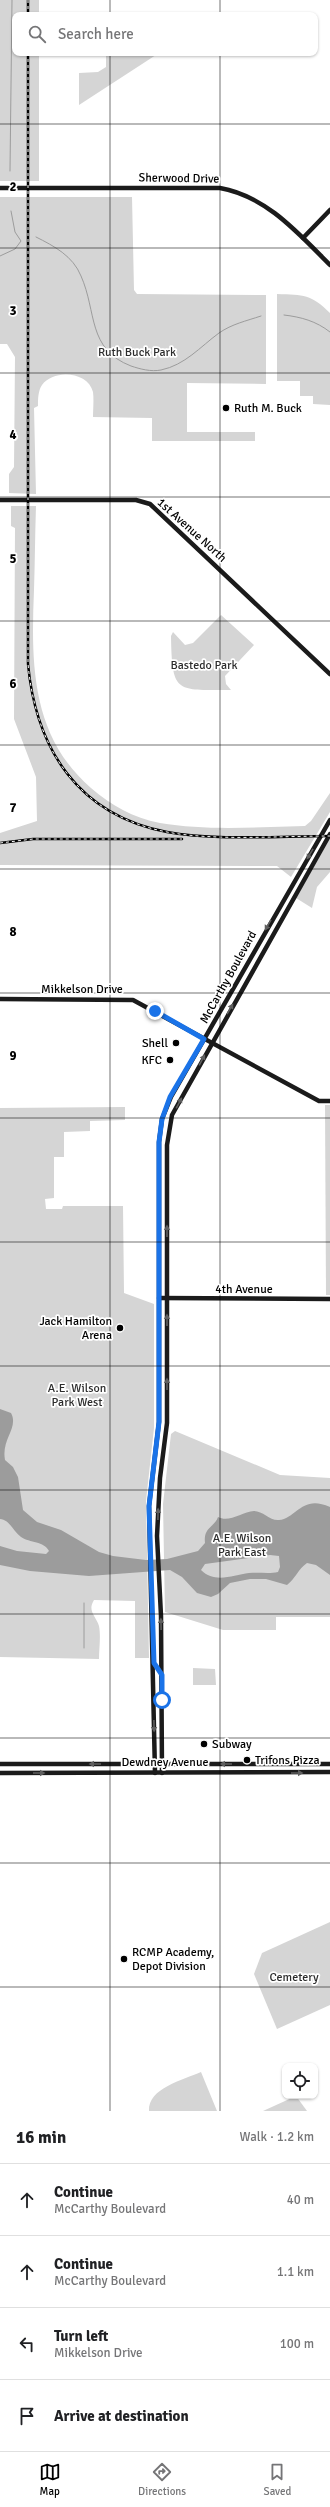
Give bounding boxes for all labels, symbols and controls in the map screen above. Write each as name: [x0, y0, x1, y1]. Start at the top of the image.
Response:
search box: [12, 12, 318, 56]
icon: search: [26, 23, 48, 45]
text: Search here: [58, 25, 134, 43]
street label: Sherwood Drive: [139, 170, 219, 187]
text: 2: [9, 179, 17, 195]
text: 3: [9, 303, 17, 319]
park label: Ruth Buck Park: [98, 345, 176, 360]
place label: Ruth M. Buck: [234, 401, 302, 416]
marker: Ruth M. Buck: [221, 403, 231, 413]
text: 4: [9, 427, 17, 443]
street label: 1st Avenue North: [154, 495, 230, 566]
text: 5: [9, 551, 17, 567]
park label: Bastedo Park: [171, 658, 238, 673]
text: 6: [9, 676, 17, 692]
text: 7: [9, 800, 17, 816]
one-way arrow: [307, 848, 314, 860]
one-way arrow: [265, 919, 272, 931]
text: 8: [9, 924, 17, 940]
street label: McCarthy Boulevard: [197, 928, 260, 1026]
street label: Mikkelson Drive: [41, 982, 123, 997]
route end: [146, 1002, 164, 1020]
one-way arrow: [227, 1004, 234, 1015]
place label: Shell: [142, 1036, 168, 1051]
marker: Shell: [171, 1038, 181, 1048]
text: 9: [9, 1048, 17, 1064]
place label: KFC: [141, 1053, 162, 1068]
marker: KFC: [165, 1055, 175, 1065]
one-way arrow: [198, 1055, 205, 1066]
one-way arrow: [175, 1098, 182, 1109]
one-way arrow: [164, 1224, 170, 1237]
street label: 4th Avenue: [215, 1282, 273, 1297]
one-way arrow: [164, 1313, 170, 1326]
place label: Jack Hamilton Arena: [39, 1314, 112, 1343]
marker: Jack Hamilton Arena: [115, 1323, 125, 1333]
one-way arrow: [164, 1377, 170, 1390]
park label: A.E. Wilson Park West: [48, 1381, 106, 1410]
one-way arrow: [155, 1507, 161, 1520]
park label: A.E. Wilson Park East: [213, 1531, 271, 1560]
one-way arrow: [158, 1617, 164, 1630]
route start: [153, 1691, 171, 1709]
one-way arrow: [151, 1720, 158, 1732]
place label: Subway: [212, 1737, 252, 1752]
marker: Subway: [199, 1739, 209, 1749]
place label: Trifons Pizza: [255, 1753, 320, 1768]
street label: Dewdney Avenue: [122, 1755, 208, 1770]
marker: Trifons Pizza: [242, 1755, 252, 1765]
one-way arrow: [88, 1761, 101, 1767]
one-way arrow: [220, 1761, 232, 1768]
one-way arrow: [33, 1770, 46, 1776]
one-way arrow: [291, 1770, 304, 1776]
place label: RCMP Academy, Depot Division: [132, 1945, 214, 1974]
marker: RCMP Academy, Depot Division: [119, 1954, 129, 1964]
park label: Cemetery: [269, 1970, 319, 1985]
map controls: [282, 2063, 318, 2099]
button: locate: [282, 2063, 318, 2099]
text: 16 min: [16, 2127, 66, 2148]
text: Walk · 1.2 km: [240, 2129, 314, 2145]
text: Continue: [54, 2183, 113, 2201]
icon: ahead: [16, 2189, 38, 2211]
text: 40 m: [287, 2192, 314, 2208]
text: McCarthy Boulevard: [54, 2201, 166, 2217]
text: Continue: [54, 2255, 113, 2273]
icon: ahead: [16, 2261, 38, 2283]
text: 1.1 km: [277, 2264, 314, 2280]
text: McCarthy Boulevard: [54, 2273, 166, 2289]
text: Turn left: [54, 2327, 108, 2345]
icon: left: [16, 2333, 38, 2355]
text: 100 m: [280, 2336, 314, 2352]
text: Mikkelson Drive: [54, 2345, 143, 2361]
icon: arrive: [16, 2405, 38, 2427]
text: Arrive at destination: [54, 2407, 189, 2425]
tab: Map: [39, 2461, 61, 2498]
tab: Directions: [138, 2461, 186, 2498]
tab: Saved: [264, 2461, 291, 2498]

